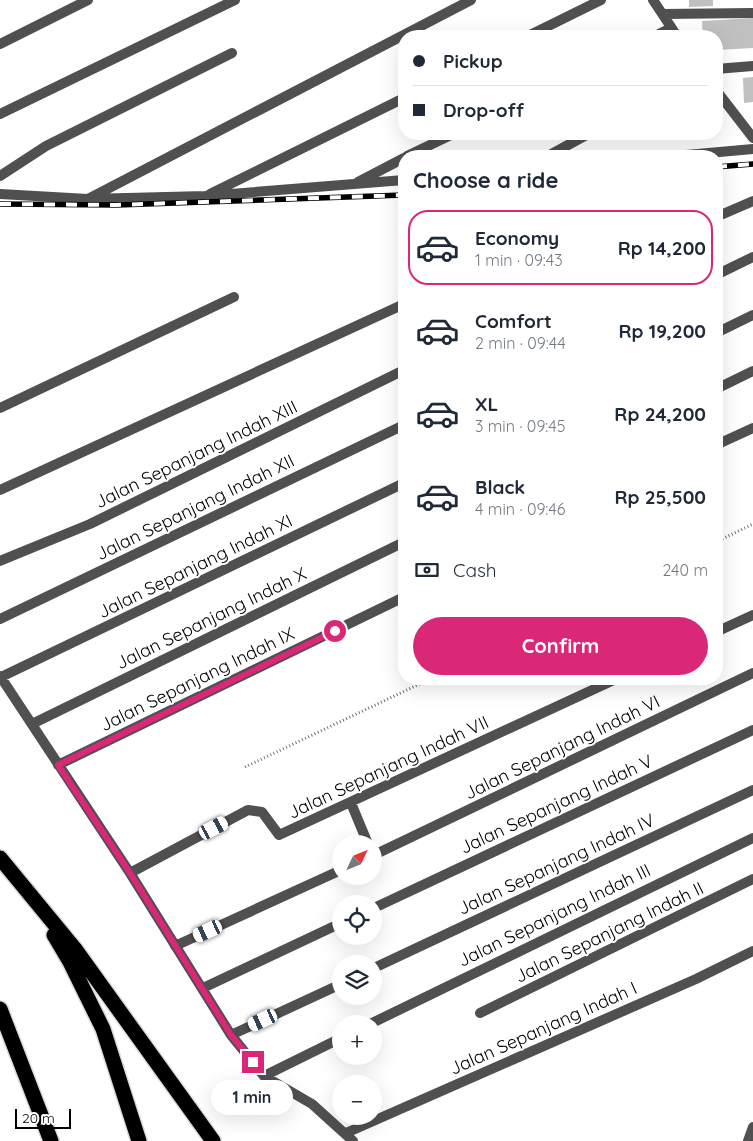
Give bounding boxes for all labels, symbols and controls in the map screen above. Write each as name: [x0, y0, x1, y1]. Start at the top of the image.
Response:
text: Pickup: [443, 49, 503, 73]
text: Drop-off: [443, 98, 524, 122]
text: Choose a ride: [413, 166, 558, 194]
icon: car: [415, 225, 460, 270]
text: Economy: [475, 226, 559, 250]
text: Rp 14,200: [618, 236, 706, 260]
text: 1 min · 09:43: [475, 250, 563, 270]
icon: car: [415, 308, 460, 353]
text: Comfort: [475, 309, 552, 333]
text: Rp 19,200: [619, 319, 706, 343]
text: 2 min · 09:44: [475, 333, 566, 353]
icon: car: [415, 391, 460, 436]
text: XL: [475, 392, 498, 416]
street label: Jalan Sepanjang Indah XIII: [91, 395, 301, 513]
text: Rp 24,200: [614, 402, 706, 426]
text: 3 min · 09:45: [475, 416, 566, 436]
icon: car: [415, 474, 460, 519]
text: Black: [475, 475, 525, 499]
text: Rp 25,500: [614, 485, 706, 509]
text: 4 min · 09:46: [475, 499, 565, 519]
street label: Jalan Sepanjang Indah XII: [94, 509, 296, 623]
icon: cash: [413, 556, 441, 584]
text: Cash: [453, 558, 497, 582]
text: 240 m: [662, 560, 708, 580]
street label: Jalan Sepanjang Indah XI: [112, 562, 310, 674]
street label: Jalan Sepanjang Indah X: [112, 562, 310, 674]
button: Confirm: [413, 617, 708, 675]
route start: [324, 620, 346, 642]
street label: Jalan Sepanjang Indah IX: [96, 622, 298, 736]
street label: Jalan Sepanjang Indah VI: [461, 690, 663, 804]
street label: Jalan Sepanjang Indah VII: [284, 710, 492, 824]
street label: Jalan Sepanjang Indah V: [456, 750, 656, 858]
street label: Jalan Sepanjang Indah IV: [454, 808, 658, 920]
car: [197, 814, 230, 842]
north arrow: [332, 835, 382, 885]
map controls: [332, 835, 382, 1125]
street label: Jalan Sepanjang Indah III: [454, 859, 654, 971]
street label: Jalan Sepanjang Indah II: [511, 877, 707, 987]
button: locate: [332, 895, 382, 945]
car: [191, 918, 224, 944]
button: layers: [332, 955, 382, 1005]
street label: Jalan Sepanjang Indah I: [446, 976, 640, 1080]
car: [246, 1007, 279, 1033]
button: +: [332, 1015, 382, 1065]
route end: [242, 1051, 264, 1073]
button: −: [332, 1075, 382, 1125]
callout: 1 min: [212, 1080, 294, 1114]
text: 1 min: [233, 1087, 271, 1107]
scale bar: [15, 1106, 71, 1129]
text: 20 m: [22, 1109, 55, 1127]

